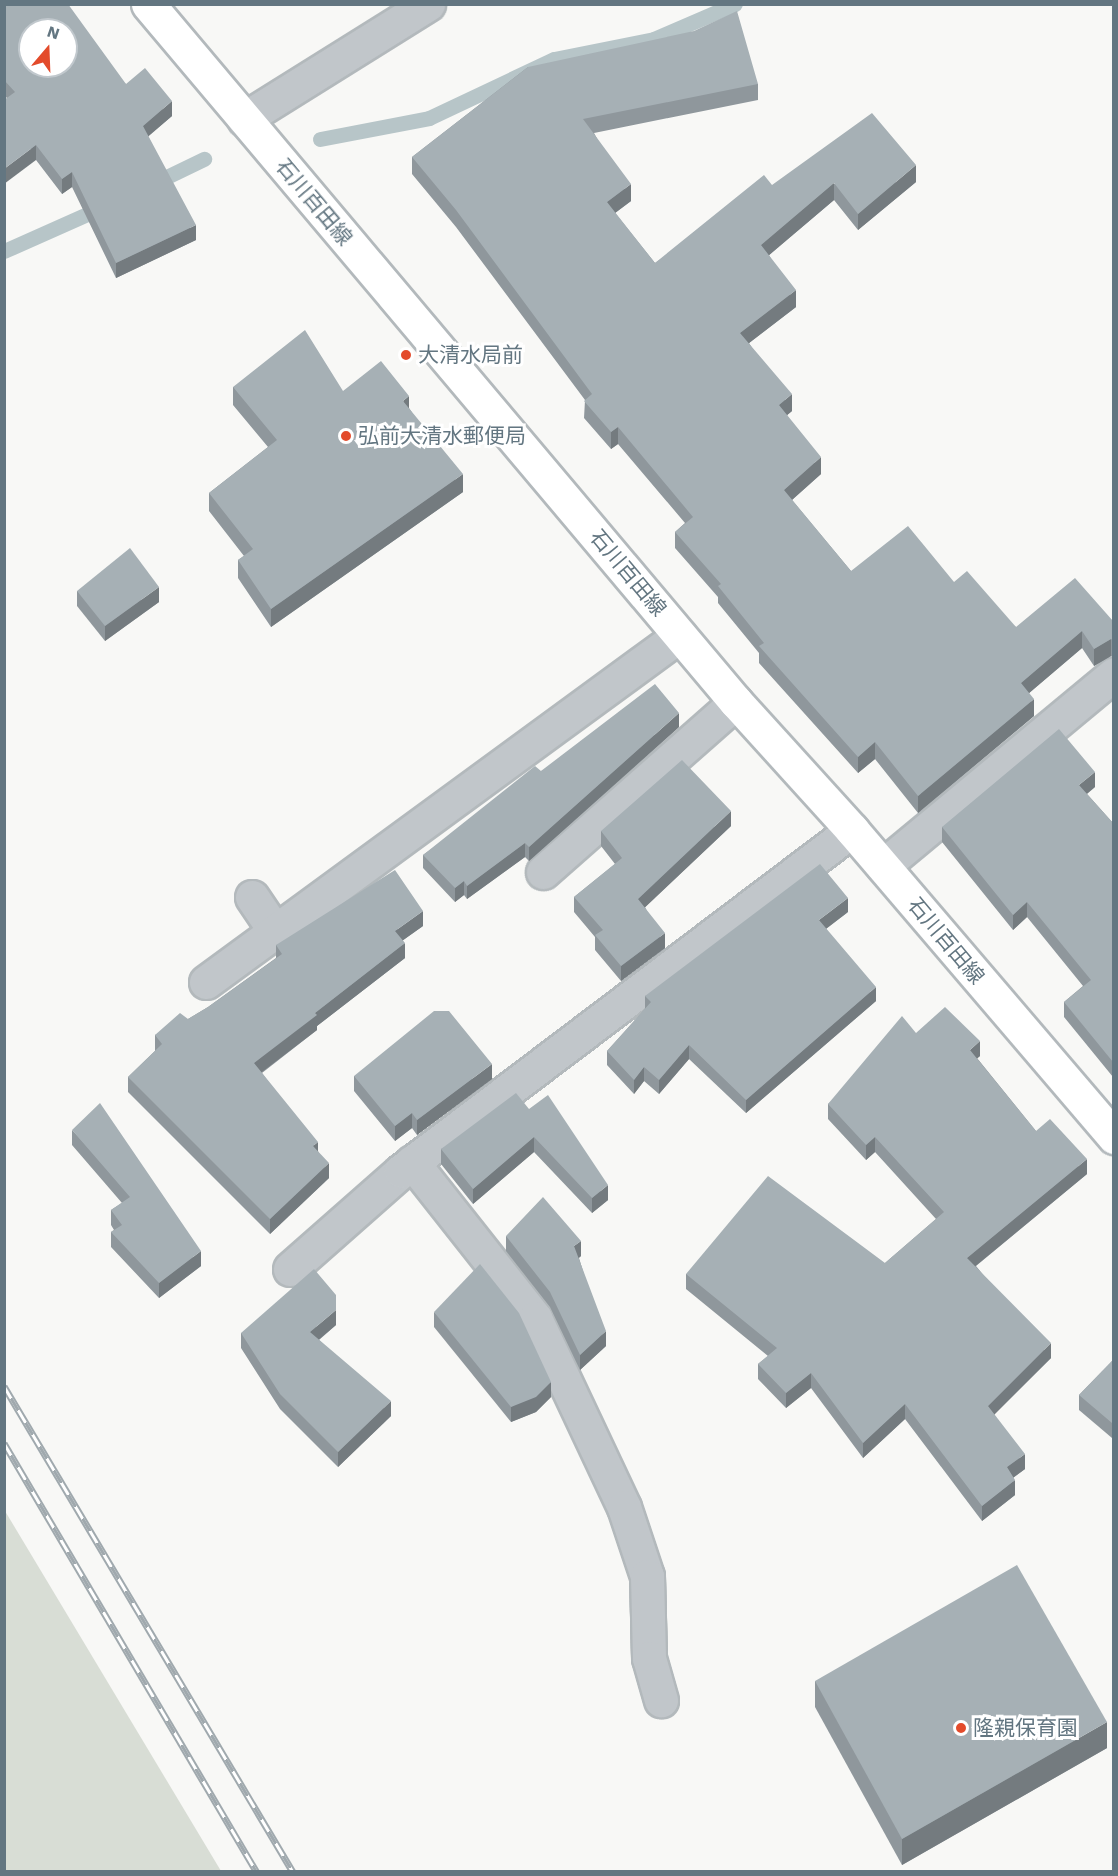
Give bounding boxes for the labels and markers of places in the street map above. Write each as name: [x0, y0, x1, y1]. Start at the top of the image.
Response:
place label: 大清水局前: [418, 342, 523, 368]
marker: 大清水局前: [399, 348, 413, 362]
place label: 弘前大清水郵便局: [358, 423, 526, 449]
marker: 弘前大清水郵便局: [339, 429, 353, 443]
place label: 隆親保育園: [973, 1715, 1078, 1741]
marker: 隆親保育園: [954, 1721, 968, 1735]

